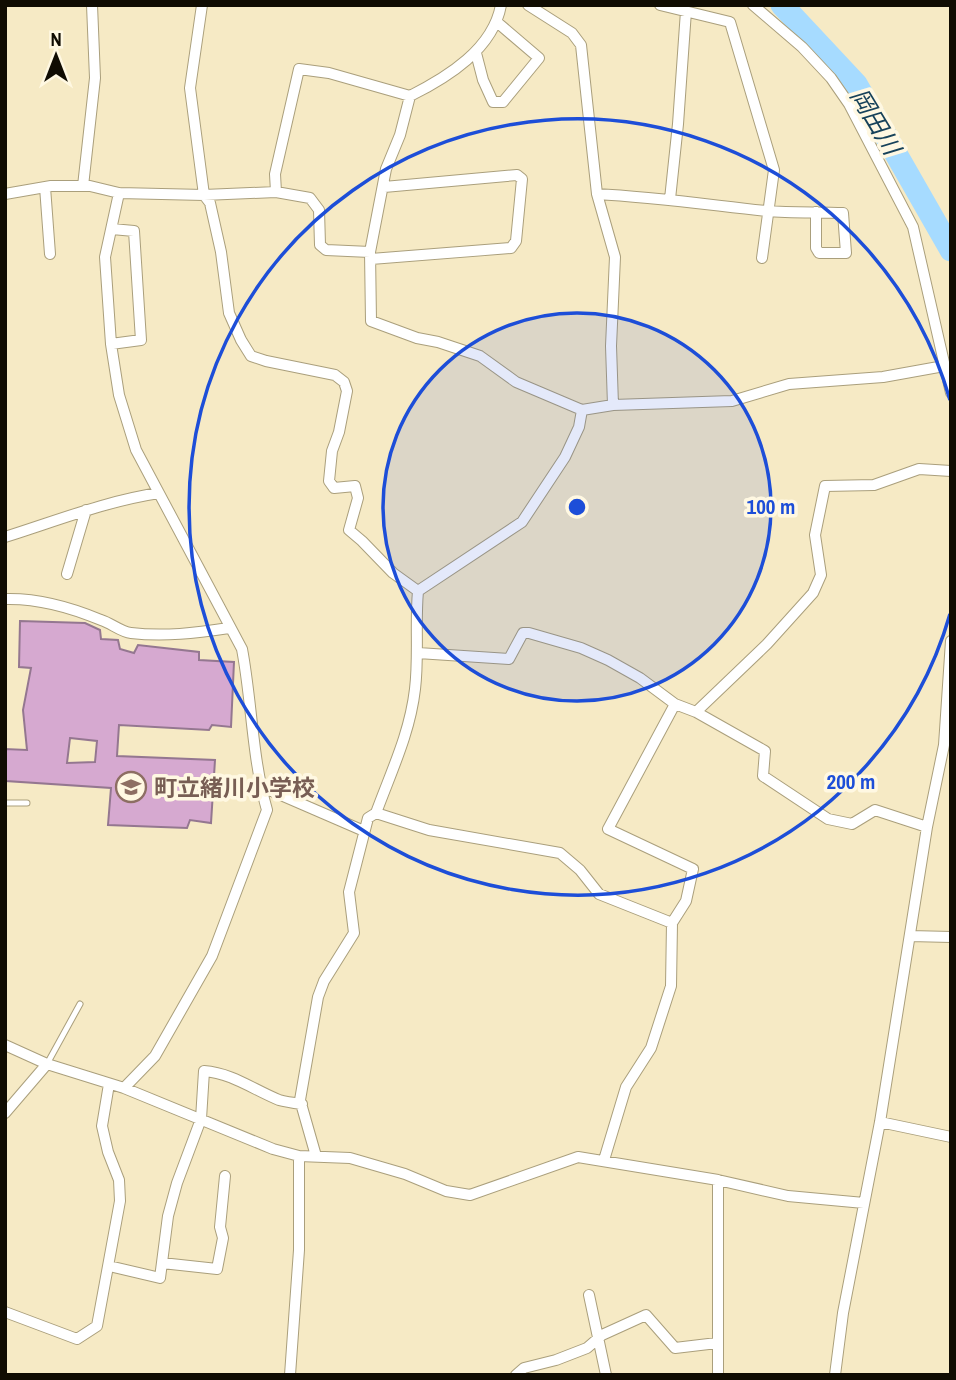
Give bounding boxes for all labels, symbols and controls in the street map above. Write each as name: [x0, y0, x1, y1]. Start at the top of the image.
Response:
north arrow: [21, 21, 91, 91]
text: N: [50, 26, 62, 52]
water label: 岡田川: [844, 82, 910, 163]
text: 100 m: [747, 492, 795, 521]
centre of rings: [565, 495, 589, 519]
text: 200 m: [827, 767, 875, 796]
school or university icon: 町立緒川小学校: [114, 770, 148, 804]
place label: 町立緒川小学校: [154, 772, 315, 803]

